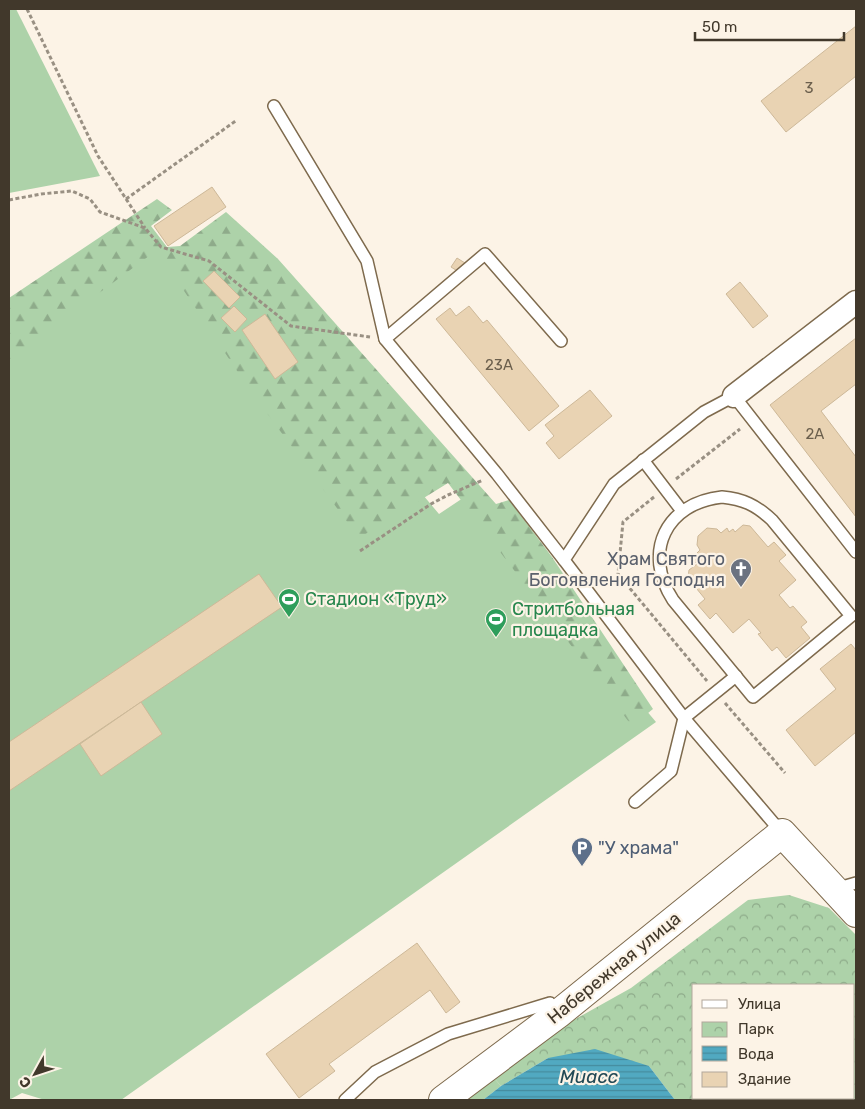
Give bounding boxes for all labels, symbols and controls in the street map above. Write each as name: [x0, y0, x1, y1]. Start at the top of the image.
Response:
scale bar: [695, 10, 844, 42]
text: 50 m: [702, 18, 737, 36]
house number: 3: [804, 79, 814, 97]
house number: 23А: [485, 356, 513, 374]
house number: 2А: [806, 425, 824, 443]
place label: Храм Святого Богоявления Господня: [529, 548, 725, 591]
church icon: Храм Святого Богоявления Господня: [729, 557, 753, 588]
sports icon: Стадион «Труд»: [277, 587, 301, 618]
place label: Стадион «Труд»: [305, 588, 447, 610]
place label: Стритбольная площадка: [512, 598, 635, 641]
sports icon: Стритбольная площадка: [484, 607, 508, 638]
parking icon: "У храма": [570, 836, 594, 867]
place label: "У храма": [598, 837, 679, 859]
street label: Набережная улица: [543, 907, 685, 1029]
legend: [692, 984, 855, 1099]
text: Улица: [738, 995, 781, 1013]
text: Парк: [738, 1020, 774, 1038]
text: Вода: [738, 1045, 774, 1063]
north arrow: [10, 1049, 60, 1099]
water label: Миасс: [560, 1065, 618, 1088]
text: Здание: [738, 1070, 791, 1088]
text: С: [16, 1073, 35, 1091]

